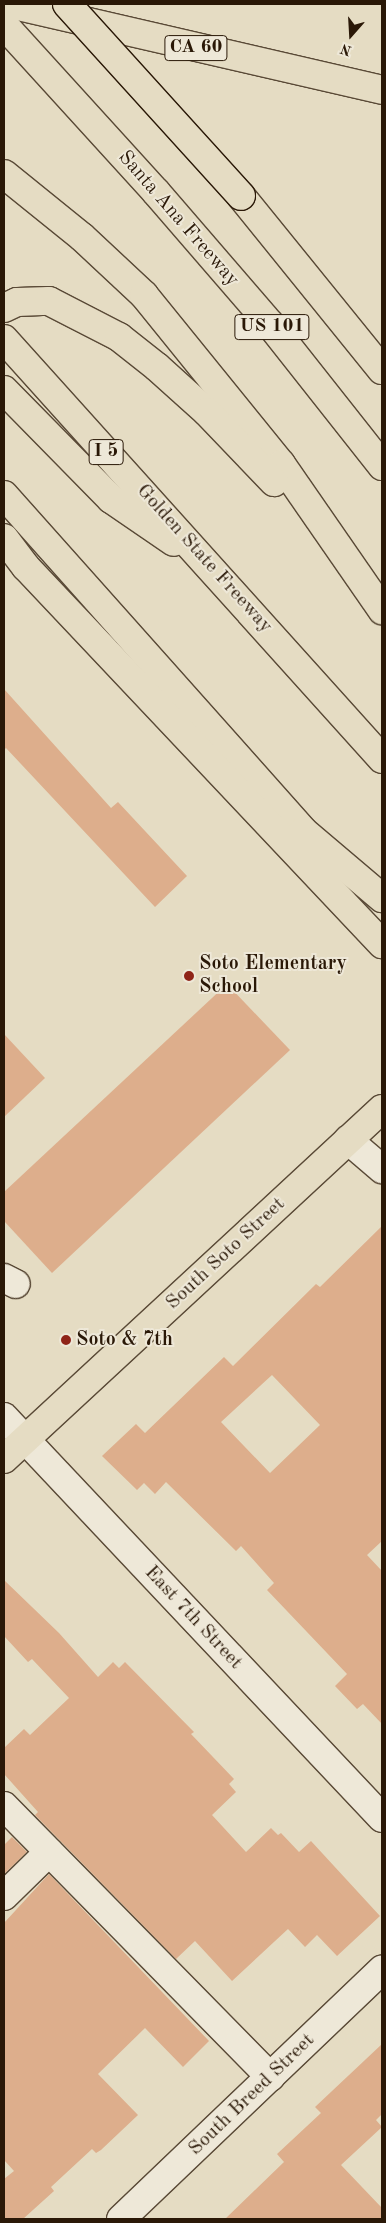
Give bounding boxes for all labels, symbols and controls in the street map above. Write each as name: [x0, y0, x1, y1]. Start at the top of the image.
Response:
north arrow: [326, 10, 376, 60]
road number: CA 60: [164, 32, 228, 64]
text: N: [339, 41, 353, 58]
street label: Santa Ana Freeway: [112, 146, 244, 292]
road number: US 101: [233, 311, 311, 344]
road number: I 5: [88, 436, 124, 468]
street label: Golden State Freeway: [131, 480, 277, 638]
place label: Soto Elementary School: [199, 952, 347, 999]
marker: Soto Elementary School: [183, 970, 195, 982]
street label: South Soto Street: [161, 1193, 291, 1315]
place label: Soto & 7th: [76, 1328, 173, 1352]
marker: Soto & 7th: [60, 1334, 72, 1346]
street label: East 7th Street: [139, 1561, 247, 1675]
street label: South Breed Street: [184, 2029, 320, 2161]

